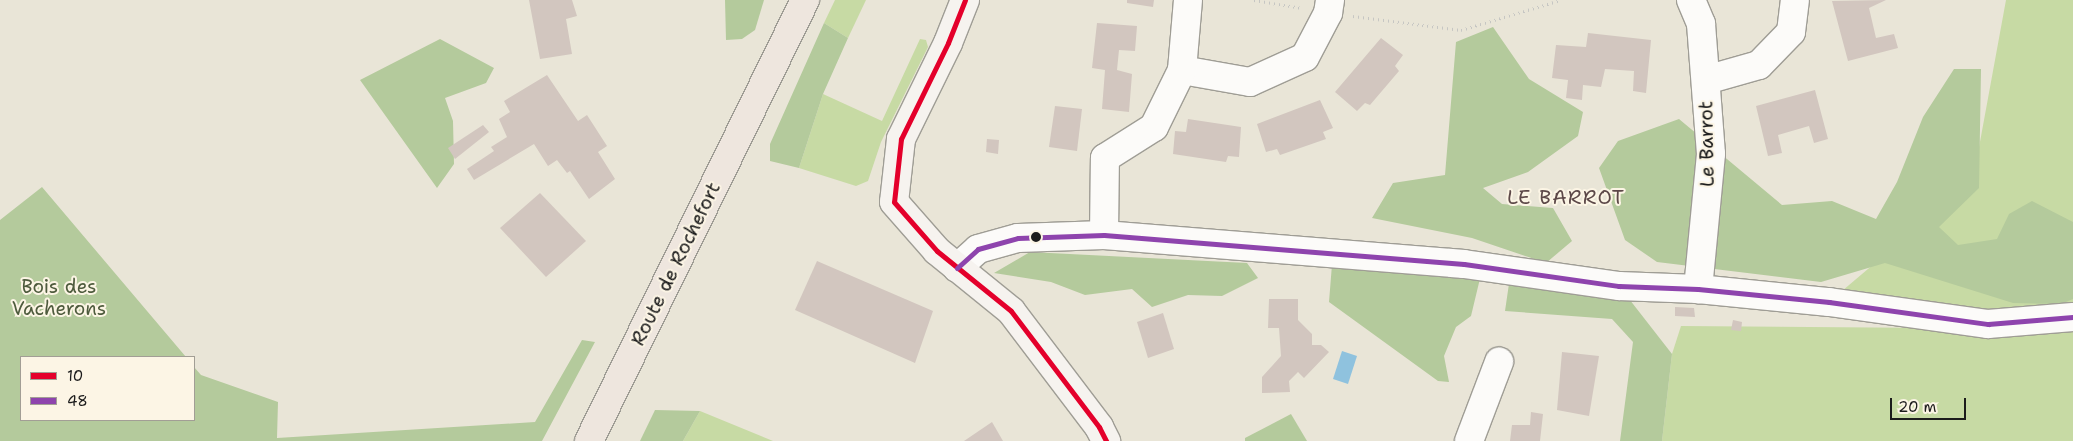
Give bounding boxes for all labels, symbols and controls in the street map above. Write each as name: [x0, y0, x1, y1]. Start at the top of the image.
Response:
street label: Le Barrot: [1695, 101, 1719, 187]
street label: Route de Rochefort: [627, 179, 725, 349]
district label: LE BARROT: [1506, 185, 1626, 209]
unlabelled marker: [1031, 232, 1041, 242]
park label: Bois des Vacherons: [12, 276, 106, 320]
legend: [20, 356, 195, 421]
text: 10: [67, 366, 83, 386]
scale bar: [1893, 388, 1969, 420]
text: 48: [67, 391, 88, 411]
text: 20 m: [1898, 397, 1937, 417]

